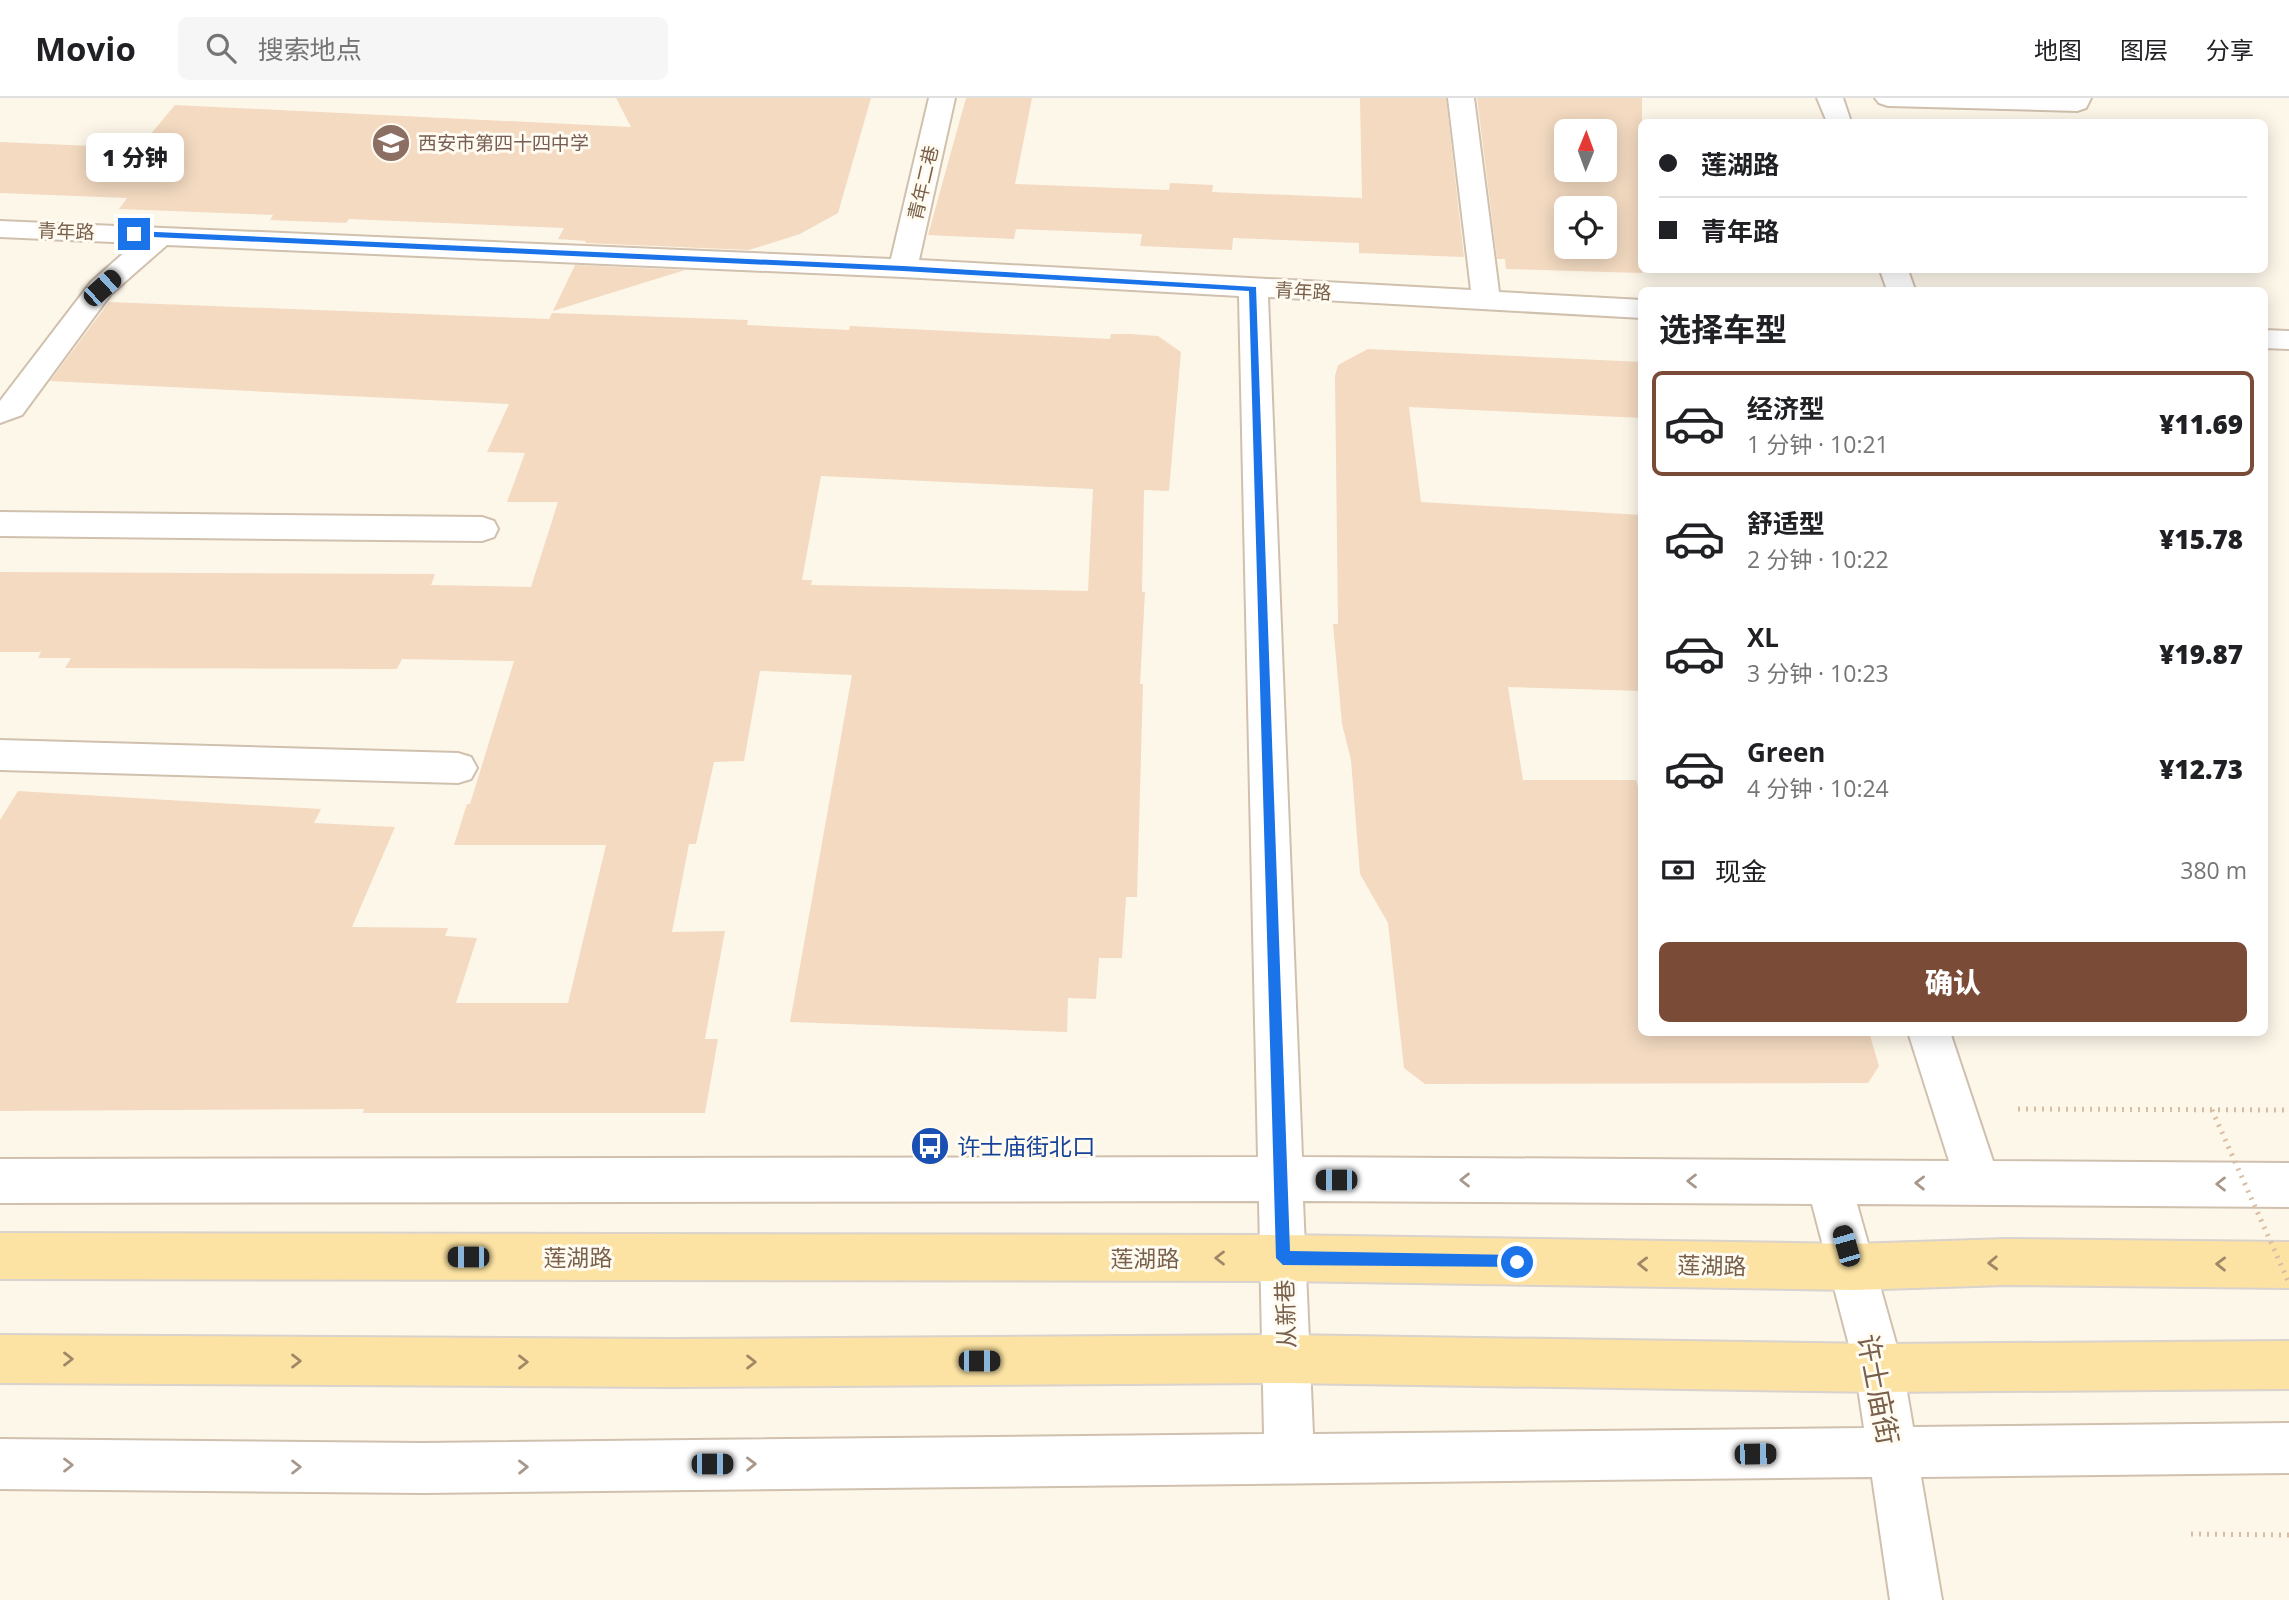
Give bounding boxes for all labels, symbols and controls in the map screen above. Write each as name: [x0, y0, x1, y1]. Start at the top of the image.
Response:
search box: [178, 17, 668, 80]
text: Movio: [35, 26, 136, 71]
icon: search: [202, 29, 240, 67]
text: 搜索地点: [258, 31, 362, 67]
text: 地图: [2034, 33, 2082, 66]
text: 图层: [2120, 33, 2168, 66]
text: 分享: [2206, 33, 2254, 66]
north arrow: [1554, 119, 1617, 182]
map controls: [1554, 119, 1617, 259]
school or university icon: 西安市第四十四中学: [370, 122, 412, 164]
place label: 西安市第四十四中学: [418, 130, 589, 156]
callout: 1 分钟: [85, 132, 183, 181]
text: 1 分钟: [102, 141, 168, 173]
street label: 青年二巷: [902, 143, 944, 223]
text: 莲湖路: [1701, 146, 1779, 182]
button: locate: [1554, 196, 1617, 259]
text: 青年路: [1701, 213, 1779, 249]
street label: 青年路: [37, 217, 95, 245]
route end: [118, 218, 150, 250]
car: [80, 266, 125, 310]
street label: 青年路: [1274, 277, 1332, 305]
text: 选择车型: [1659, 307, 1787, 350]
text: 经济型: [1747, 390, 1825, 426]
icon: car: [1663, 392, 1726, 455]
text: ¥11.69: [2159, 406, 2243, 442]
text: 1 分钟 · 10:21: [1747, 428, 1889, 460]
text: 舒适型: [1747, 505, 1825, 541]
icon: car: [1663, 507, 1726, 570]
text: ¥15.78: [2159, 521, 2243, 557]
text: 2 分钟 · 10:22: [1747, 543, 1889, 575]
text: XL: [1747, 619, 1779, 655]
icon: car: [1663, 622, 1726, 685]
text: ¥19.87: [2159, 636, 2243, 672]
text: 3 分钟 · 10:23: [1747, 657, 1889, 689]
text: Green: [1747, 734, 1825, 770]
icon: car: [1663, 737, 1726, 800]
text: ¥12.73: [2159, 751, 2243, 787]
text: 4 分钟 · 10:24: [1747, 772, 1889, 804]
icon: cash: [1659, 851, 1697, 889]
text: 现金: [1715, 853, 1767, 889]
text: 380 m: [2180, 854, 2247, 886]
button: 确认: [1659, 942, 2247, 1022]
bus stop icon: 许士庙街北口: [909, 1125, 951, 1167]
place label: 许士庙街北口: [957, 1130, 1095, 1162]
car: [1316, 1170, 1358, 1191]
one-way arrow: [1459, 1172, 1470, 1188]
one-way arrow: [1687, 1173, 1697, 1189]
one-way arrow: [1914, 1175, 1925, 1191]
one-way arrow: [2215, 1176, 2226, 1192]
car: [1831, 1223, 1862, 1269]
street label: 莲湖路: [544, 1241, 613, 1273]
street label: 莲湖路: [1111, 1242, 1180, 1274]
route start: [1501, 1246, 1533, 1278]
car: [448, 1247, 490, 1268]
street label: 莲湖路: [1677, 1248, 1747, 1282]
one-way arrow: [1214, 1250, 1225, 1266]
one-way arrow: [1988, 1255, 1999, 1270]
one-way arrow: [1638, 1256, 1648, 1272]
one-way arrow: [2215, 1256, 2226, 1272]
street label: 从新巷: [1268, 1279, 1302, 1349]
street label: 许士庙街: [1850, 1330, 1908, 1448]
one-way arrow: [63, 1351, 74, 1367]
car: [959, 1351, 1001, 1372]
one-way arrow: [291, 1353, 301, 1369]
one-way arrow: [518, 1354, 529, 1370]
one-way arrow: [746, 1354, 756, 1370]
car: [1734, 1443, 1777, 1465]
car: [692, 1454, 734, 1475]
one-way arrow: [746, 1456, 756, 1472]
one-way arrow: [63, 1457, 74, 1473]
one-way arrow: [291, 1459, 301, 1475]
one-way arrow: [518, 1459, 529, 1475]

